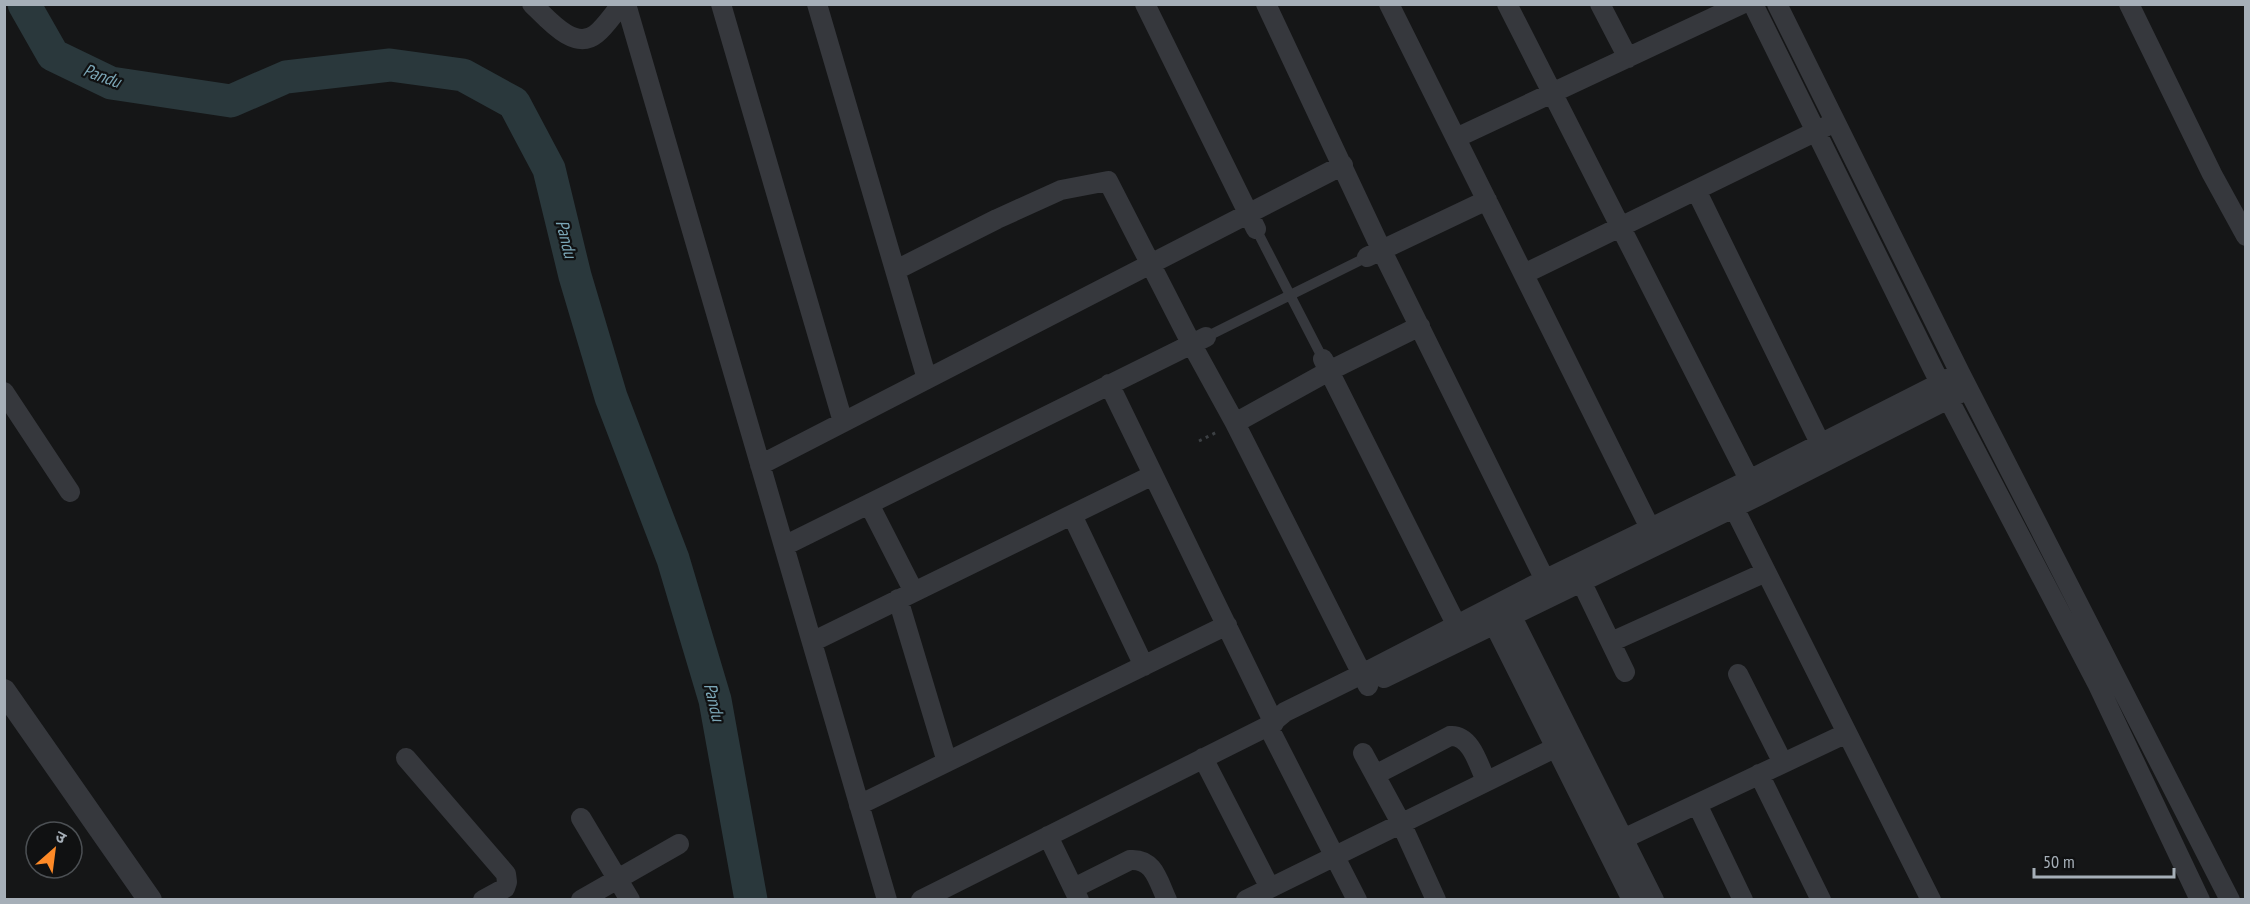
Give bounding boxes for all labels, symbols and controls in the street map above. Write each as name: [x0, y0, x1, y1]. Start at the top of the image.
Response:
water label: Pandu: [80, 58, 125, 93]
water label: Pandu: [551, 217, 583, 261]
water label: Pandu: [699, 681, 730, 724]
north arrow: [24, 820, 84, 880]
text: उ: [52, 826, 70, 848]
scale bar: [2034, 841, 2174, 879]
text: 50 m: [2043, 850, 2075, 873]

